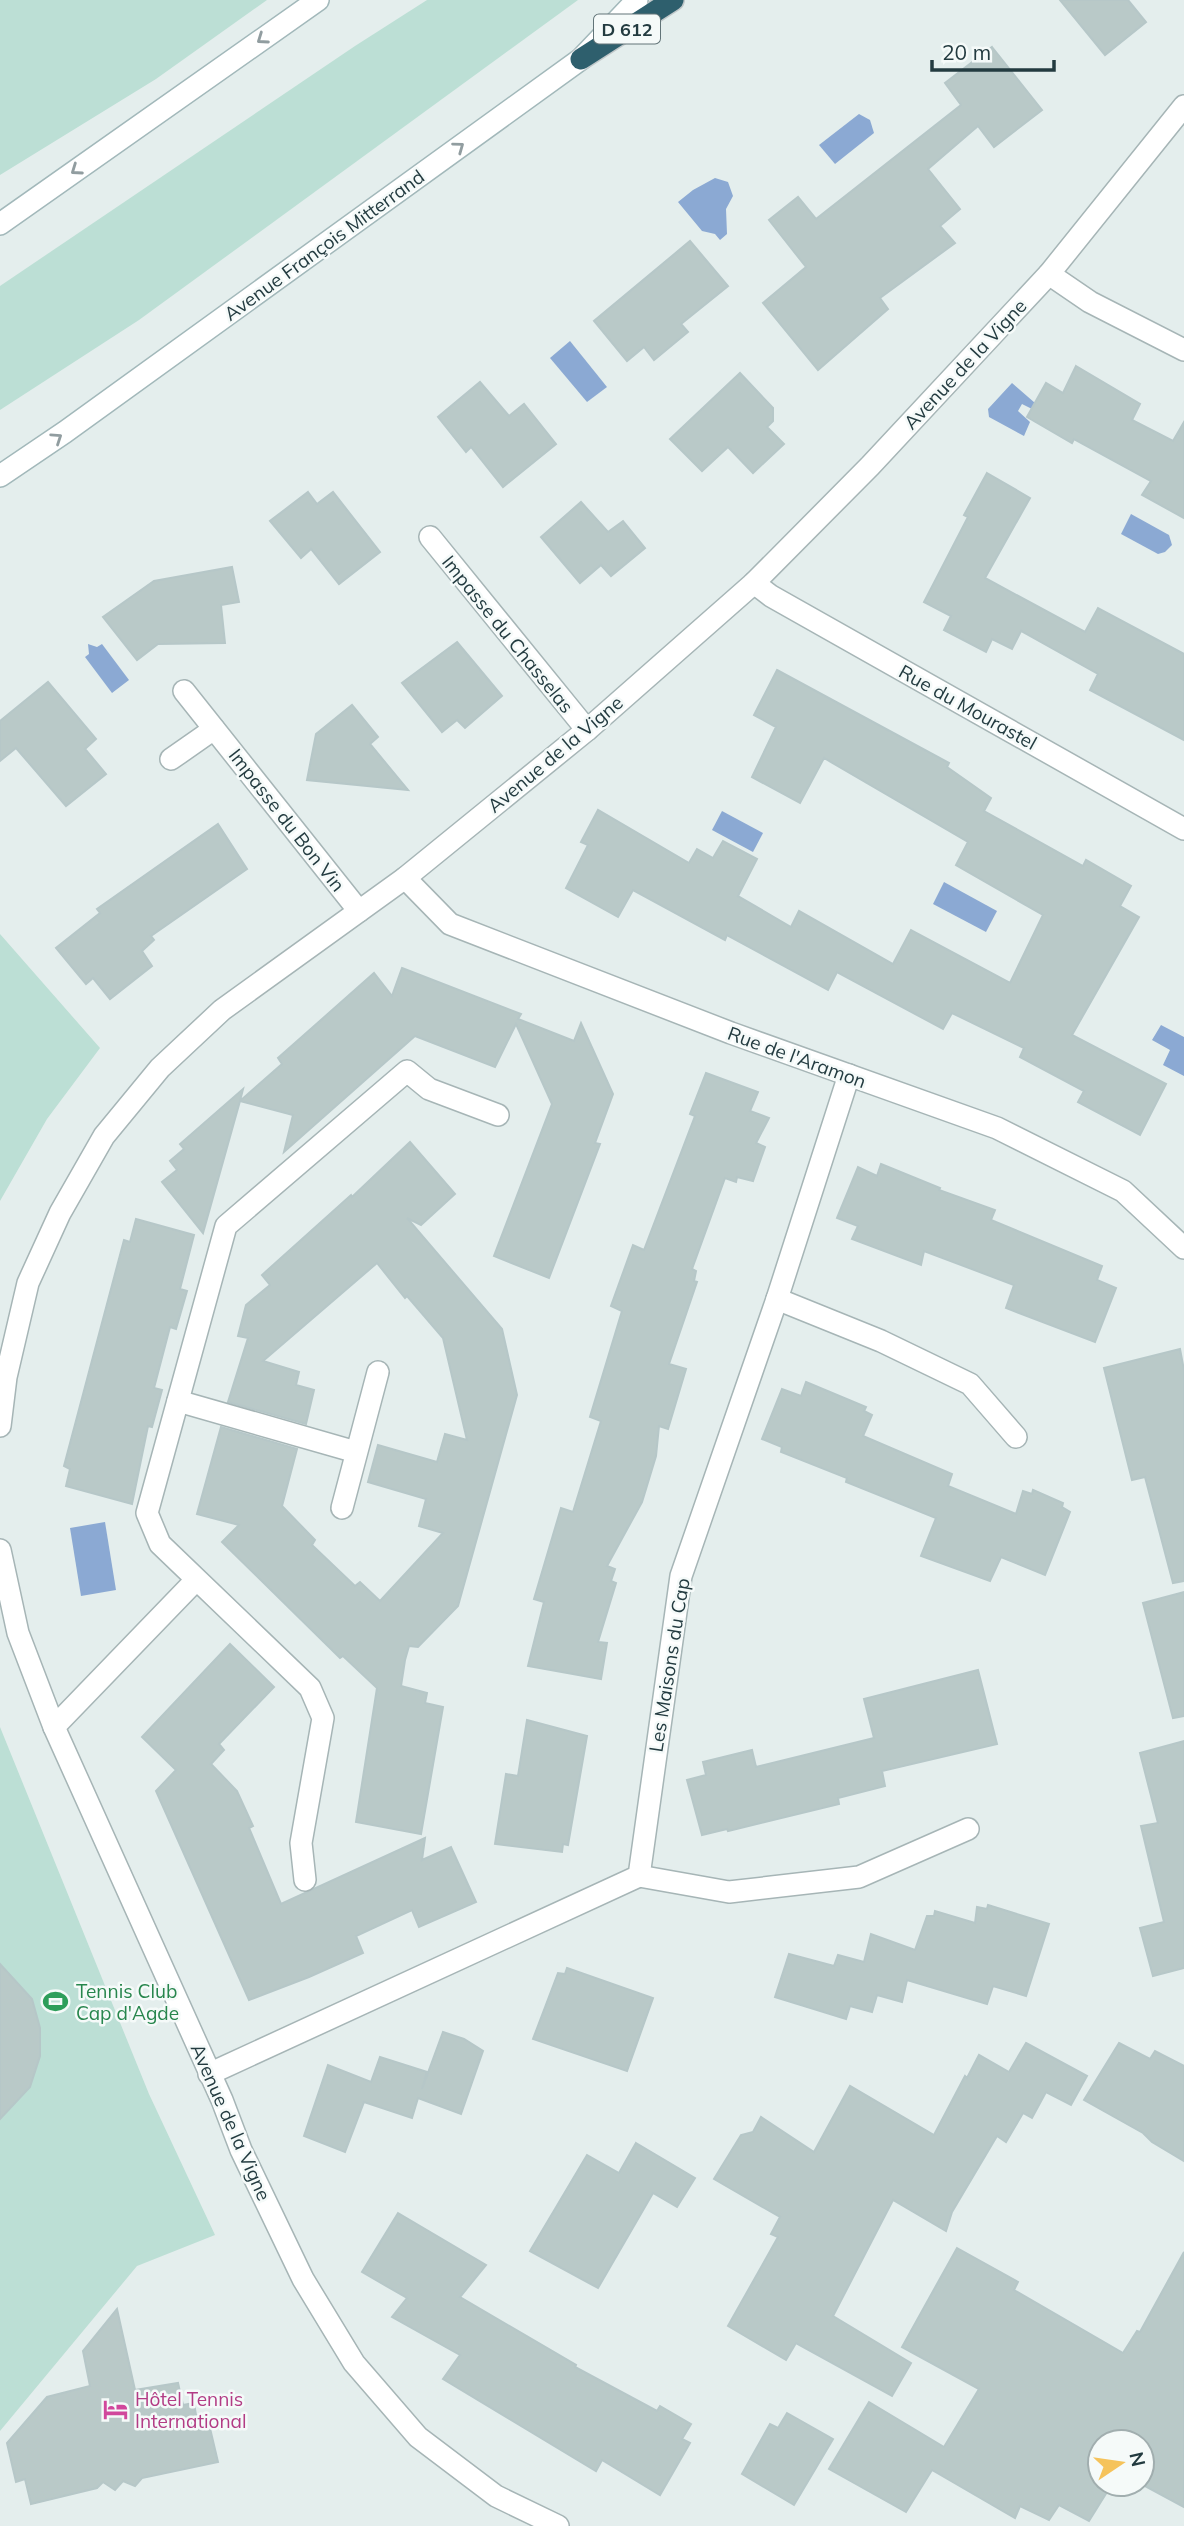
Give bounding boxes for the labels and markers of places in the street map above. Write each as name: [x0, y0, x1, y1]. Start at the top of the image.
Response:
place label: Tennis Club Cap d'Agde: [76, 1979, 179, 2025]
sports icon: Tennis Club Cap d'Agde: [42, 1988, 70, 2016]
place label: Hôtel Tennis International: [135, 2387, 246, 2433]
hotel icon: Hôtel Tennis International: [101, 2396, 129, 2424]

